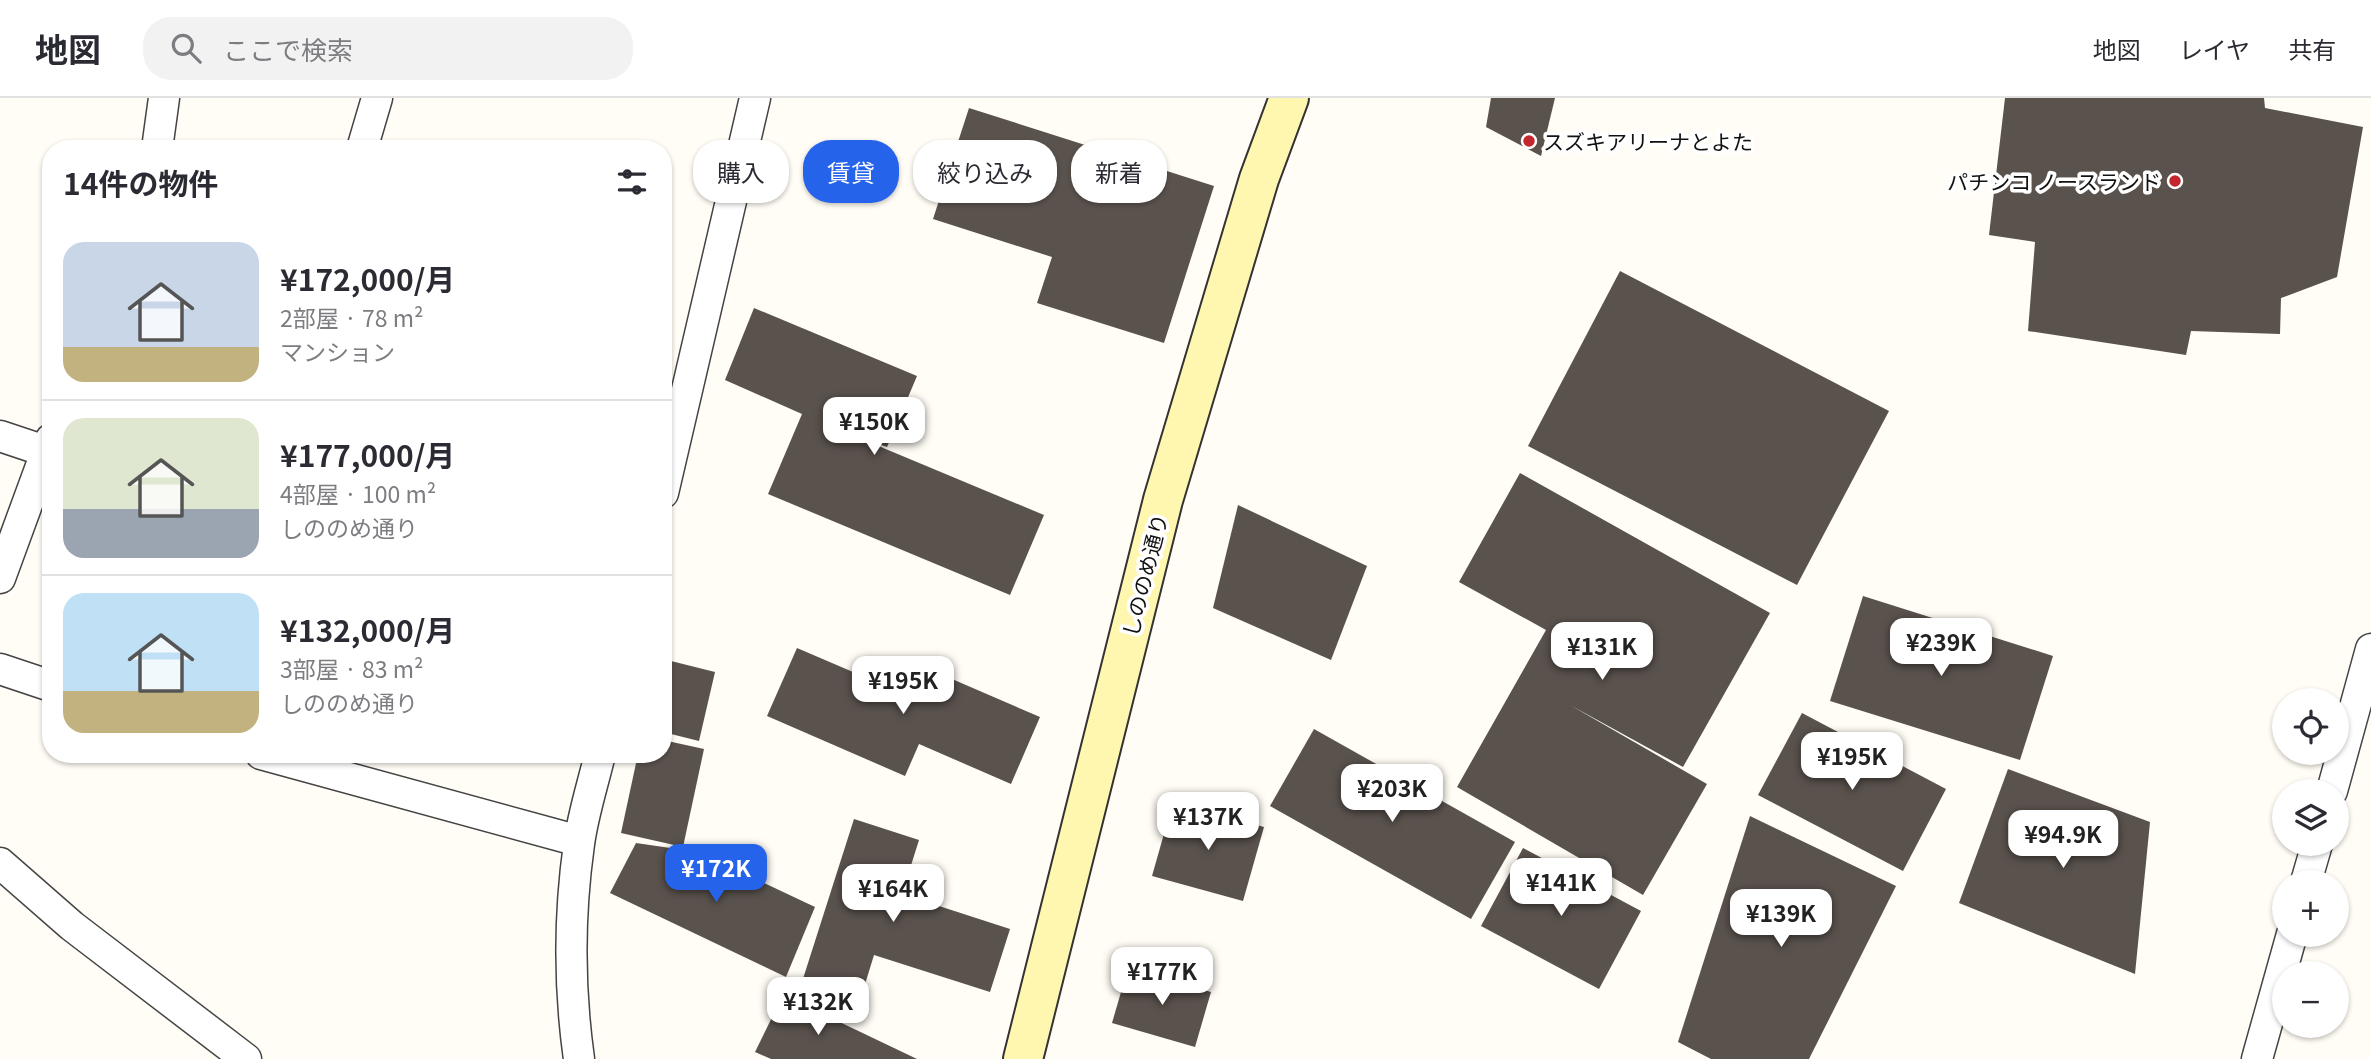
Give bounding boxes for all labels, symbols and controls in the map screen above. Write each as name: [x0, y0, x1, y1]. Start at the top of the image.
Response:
search box: [143, 17, 633, 80]
text: 地図: [35, 24, 101, 72]
icon: search: [167, 29, 205, 67]
text: ここで検索: [223, 30, 353, 67]
text: 地図: [2093, 31, 2141, 66]
text: レイヤ: [2179, 31, 2250, 66]
text: 共有: [2288, 31, 2336, 66]
place label: スズキアリーナとよた: [1543, 126, 1753, 156]
marker: スズキアリーナとよた: [1521, 133, 1537, 149]
chip: 購入: [693, 140, 789, 203]
chip: 賃貸: [803, 140, 899, 203]
chip: 絞り込み: [913, 140, 1057, 203]
chip: 新着: [1071, 140, 1167, 203]
text: 14件の物件: [63, 160, 218, 204]
icon: filters: [613, 163, 651, 201]
place label: パチンコ ノースランド: [1947, 166, 2161, 196]
marker: パチンコ ノースランド: [2167, 173, 2183, 189]
text: ¥172,000/月: [280, 256, 455, 300]
icon: home: [119, 270, 203, 354]
text: 2部屋 · 78 m²: [280, 300, 423, 334]
text: マンション: [280, 334, 395, 368]
pin: ¥150K: [825, 398, 923, 457]
text: ¥150K: [839, 403, 909, 437]
text: ¥177,000/月: [280, 432, 455, 476]
icon: home: [119, 446, 203, 530]
text: 4部屋 · 100 m²: [280, 476, 436, 510]
text: しののめ通り: [280, 510, 418, 544]
street label: しののめ通り: [1114, 510, 1174, 640]
text: ¥132,000/月: [280, 607, 455, 651]
pin: ¥239K: [1892, 618, 1990, 678]
icon: home: [119, 621, 203, 705]
pin: ¥131K: [1553, 622, 1651, 682]
text: ¥239K: [1906, 624, 1976, 658]
text: ¥131K: [1567, 628, 1637, 662]
text: 3部屋 · 83 m²: [280, 651, 423, 685]
pin: ¥195K: [854, 656, 952, 716]
text: ¥195K: [868, 662, 938, 696]
text: しののめ通り: [280, 685, 418, 719]
map controls: [2272, 688, 2349, 1038]
button: locate: [2272, 688, 2349, 765]
pin: ¥195K: [1803, 732, 1901, 792]
text: ¥195K: [1817, 738, 1887, 772]
pin: ¥203K: [1343, 764, 1441, 824]
text: ¥203K: [1357, 770, 1427, 804]
button: layers: [2272, 779, 2349, 856]
pin: ¥137K: [1159, 792, 1257, 852]
text: ¥137K: [1173, 798, 1243, 832]
pin: ¥94.9K: [2006, 810, 2120, 870]
text: ¥94.9K: [2024, 816, 2102, 850]
pin: ¥172K: [667, 844, 765, 904]
text: ¥172K: [681, 850, 751, 884]
pin: ¥141K: [1512, 858, 1610, 918]
pin: ¥164K: [844, 864, 942, 924]
text: ¥141K: [1526, 864, 1596, 898]
text: ¥164K: [858, 870, 928, 904]
button: +: [2272, 870, 2349, 947]
pin: ¥139K: [1732, 890, 1830, 949]
text: ¥139K: [1746, 895, 1816, 929]
pin: ¥177K: [1113, 948, 1211, 1007]
text: ¥177K: [1127, 953, 1197, 987]
button: −: [2272, 961, 2349, 1038]
pin: ¥132K: [769, 978, 867, 1037]
text: ¥132K: [783, 983, 853, 1017]

